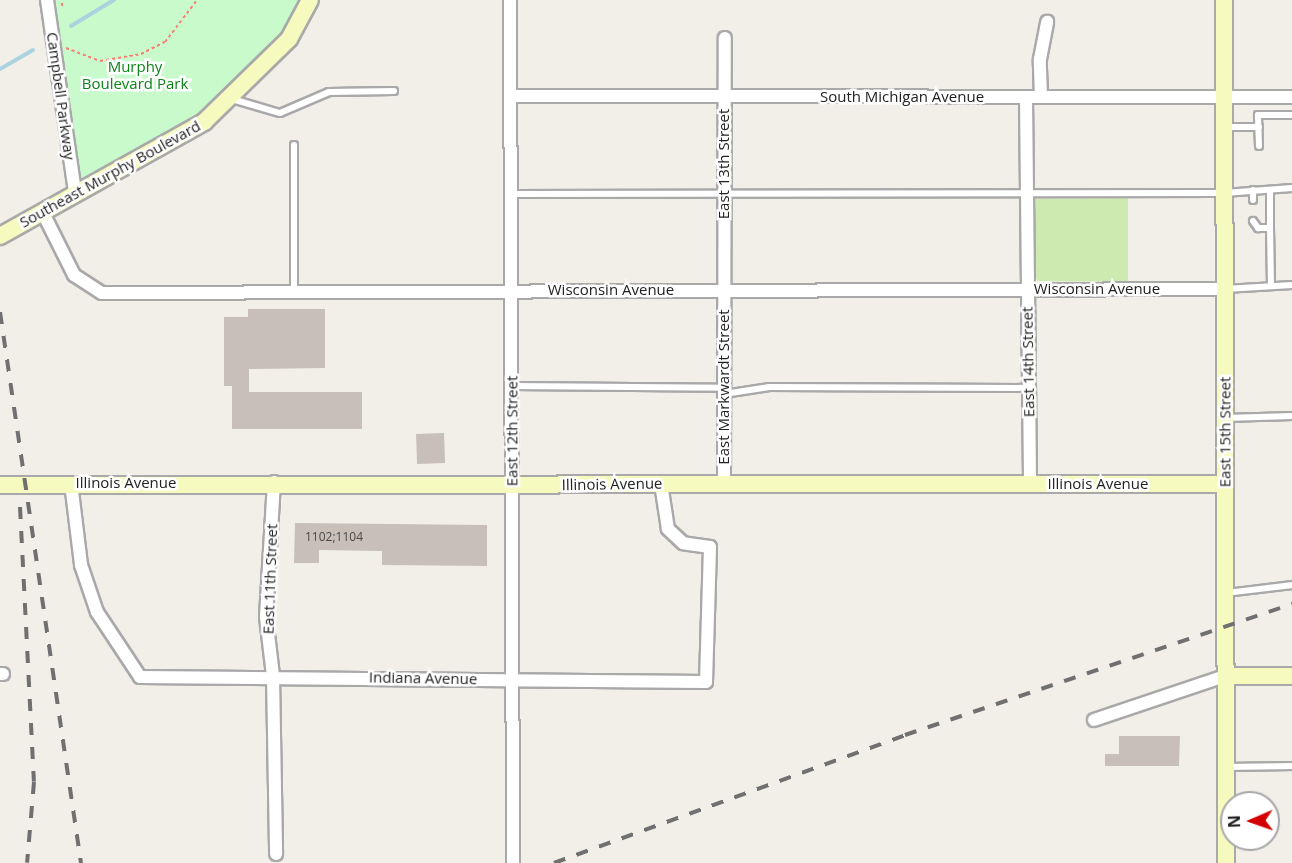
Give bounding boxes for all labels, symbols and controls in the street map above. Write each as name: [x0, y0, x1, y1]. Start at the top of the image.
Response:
street label: Campbell Parkway: [43, 31, 79, 161]
park label: Murphy Boulevard Park: [82, 57, 188, 92]
street label: South Michigan Avenue: [820, 88, 984, 106]
street label: East 13th Street: [715, 109, 733, 219]
street label: Southeast Murphy Boulevard: [16, 117, 204, 231]
street label: Wisconsin Avenue: [1034, 280, 1160, 298]
street label: Wisconsin Avenue: [548, 281, 674, 299]
street label: East 14th Street: [1018, 307, 1038, 417]
street label: East Markwardt Street: [715, 309, 733, 465]
street label: East 12th Street: [503, 376, 521, 486]
street label: East 15th Street: [1216, 377, 1234, 487]
street label: Illinois Avenue: [76, 474, 176, 492]
street label: Illinois Avenue: [561, 474, 663, 494]
street label: Illinois Avenue: [1048, 475, 1148, 493]
street label: East 11th Street: [259, 523, 281, 635]
house number: 1102;1104: [305, 530, 363, 544]
street label: Indiana Avenue: [369, 668, 477, 688]
north arrow: [1220, 791, 1280, 851]
text: N: [1223, 815, 1245, 828]

